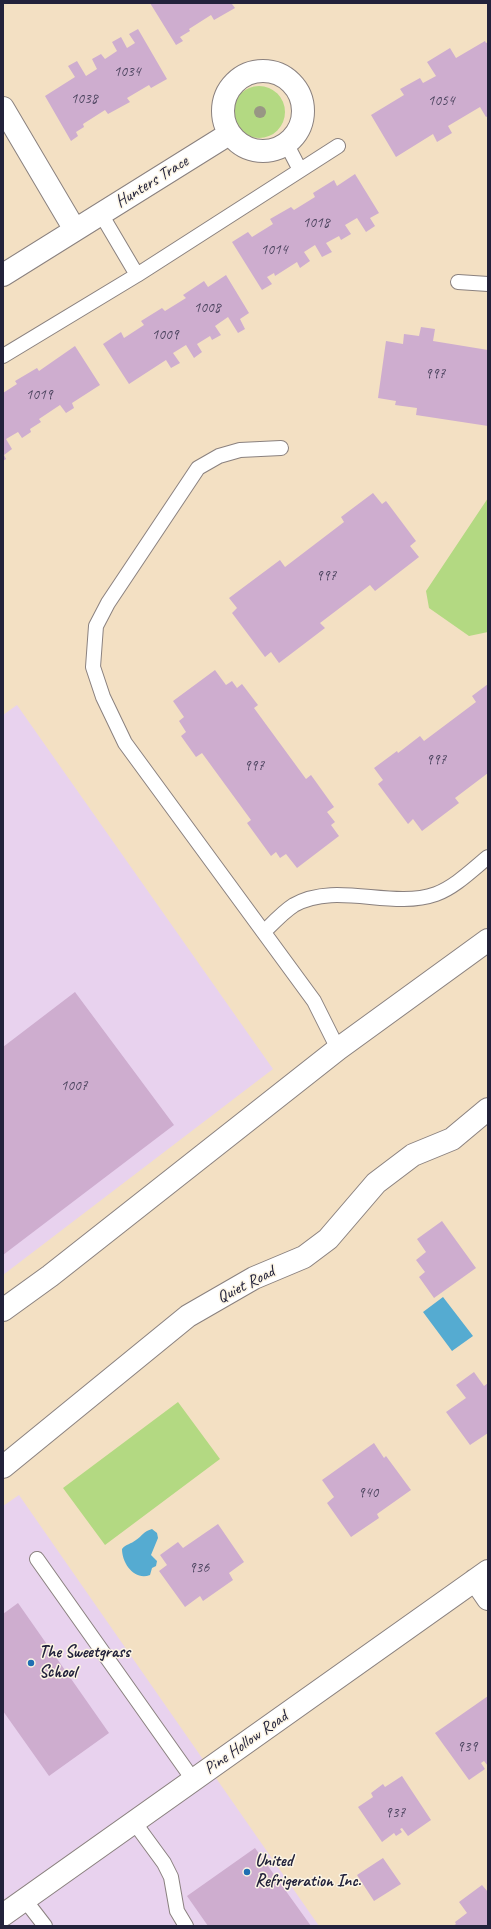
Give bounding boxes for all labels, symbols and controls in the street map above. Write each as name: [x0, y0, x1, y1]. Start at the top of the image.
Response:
house number: 1034: [114, 63, 140, 81]
house number: 1038: [71, 90, 97, 108]
house number: 1054: [428, 92, 454, 110]
street label: Hunters Trace: [112, 152, 192, 212]
house number: 1018: [303, 214, 329, 232]
house number: 1014: [261, 241, 287, 259]
house number: 1008: [194, 299, 220, 317]
house number: 1009: [152, 326, 178, 344]
house number: 997: [425, 365, 445, 383]
house number: 1019: [26, 386, 52, 404]
house number: 997: [316, 567, 336, 585]
house number: 997: [426, 751, 446, 769]
house number: 997: [244, 757, 264, 775]
house number: 1007: [61, 1077, 87, 1095]
street label: Quiet Road: [214, 1262, 278, 1308]
house number: 940: [358, 1484, 378, 1502]
house number: 936: [189, 1559, 209, 1577]
place label: The Sweetgrass School: [39, 1643, 130, 1683]
marker: The Sweetgrass School: [26, 1658, 36, 1668]
street label: Pine Hollow Road: [200, 1707, 292, 1779]
house number: 939: [457, 1738, 477, 1756]
house number: 937: [385, 1804, 405, 1822]
place label: United Refrigeration Inc.: [255, 1852, 361, 1892]
marker: United Refrigeration Inc.: [242, 1867, 252, 1877]

